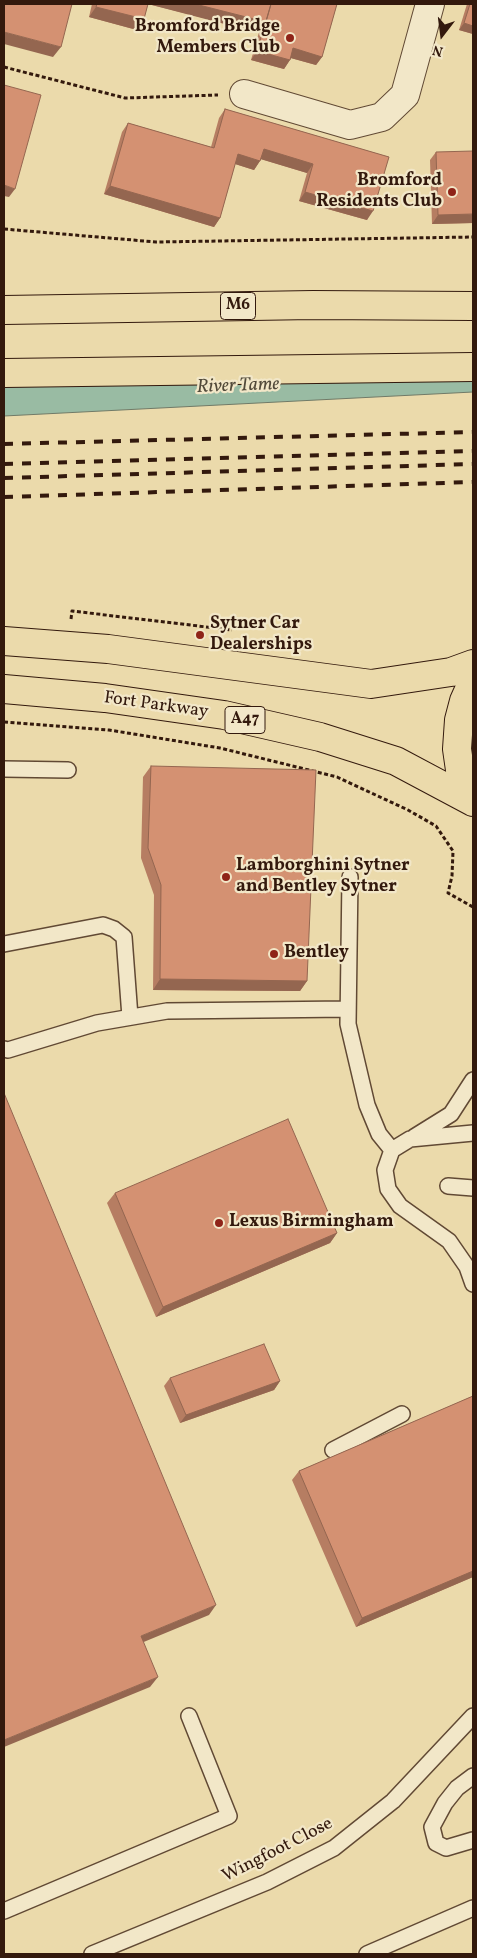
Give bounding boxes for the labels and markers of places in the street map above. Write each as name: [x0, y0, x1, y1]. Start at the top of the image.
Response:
place label: Bromford Bridge Members Club: [135, 17, 280, 59]
marker: Bromford Bridge Members Club: [284, 32, 296, 44]
place label: Bromford Residents Club: [316, 171, 442, 213]
marker: Bromford Residents Club: [446, 186, 458, 198]
place label: Sytner Car Dealerships: [210, 614, 312, 656]
marker: Sytner Car Dealerships: [194, 629, 206, 641]
place label: Lamborghini Sytner and Bentley Sytner: [236, 856, 410, 899]
marker: Lamborghini Sytner and Bentley Sytner: [220, 871, 232, 883]
place label: Bentley: [284, 943, 349, 965]
marker: Bentley: [268, 948, 280, 960]
place label: Lexus Birmingham: [229, 1212, 394, 1234]
marker: Lexus Birmingham: [213, 1217, 225, 1229]

